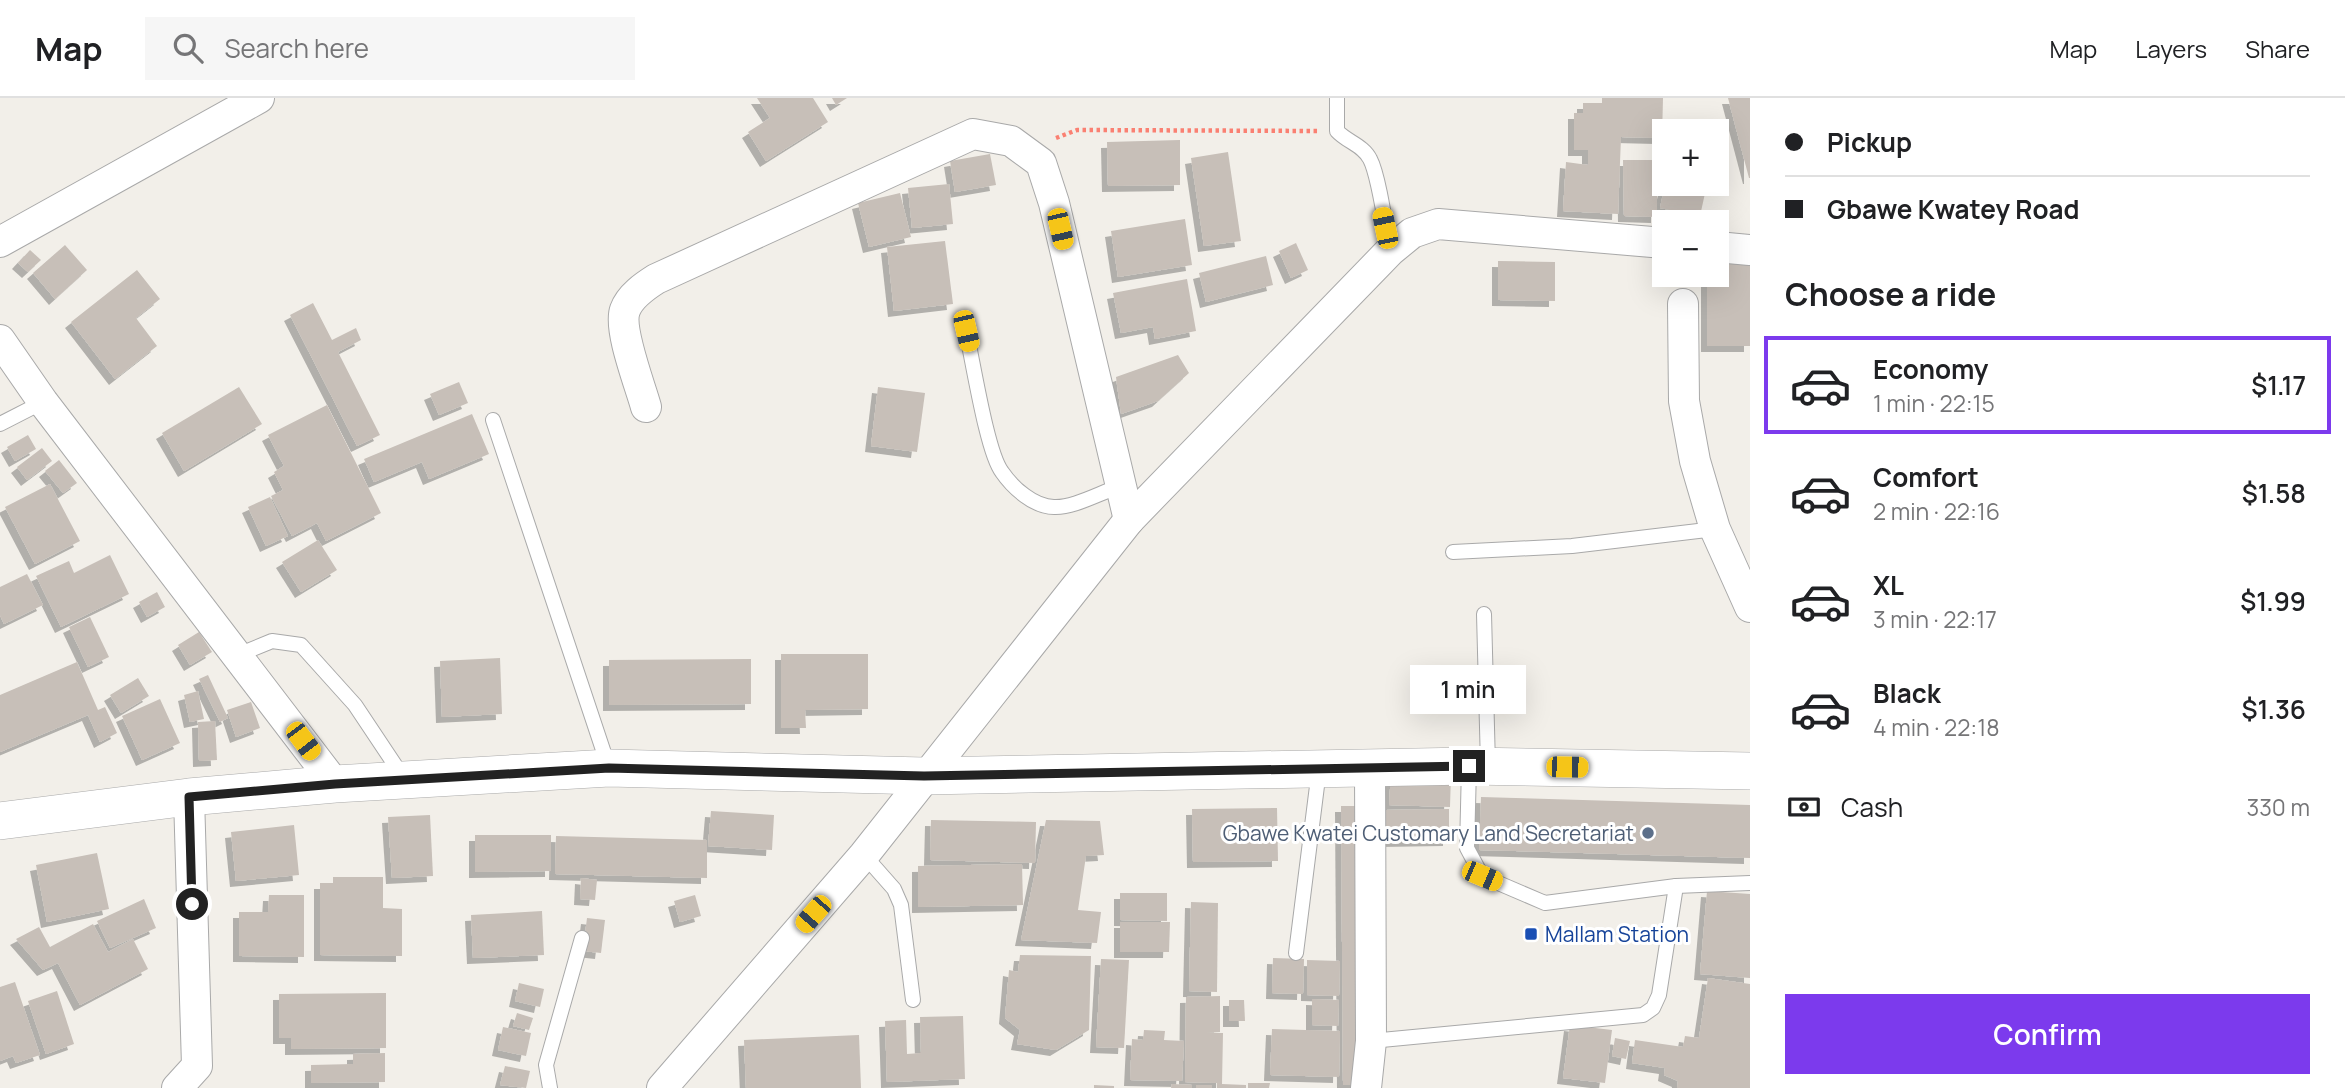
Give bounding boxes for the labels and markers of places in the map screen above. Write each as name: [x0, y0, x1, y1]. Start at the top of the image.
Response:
place label: Gbawe Kwatei Customary Land Secretariat: [1223, 819, 1634, 847]
marker: Gbawe Kwatei Customary Land Secretariat: [1640, 825, 1656, 841]
place label: Mallam Station: [1545, 920, 1689, 948]
marker: Mallam Station: [1523, 926, 1539, 942]

